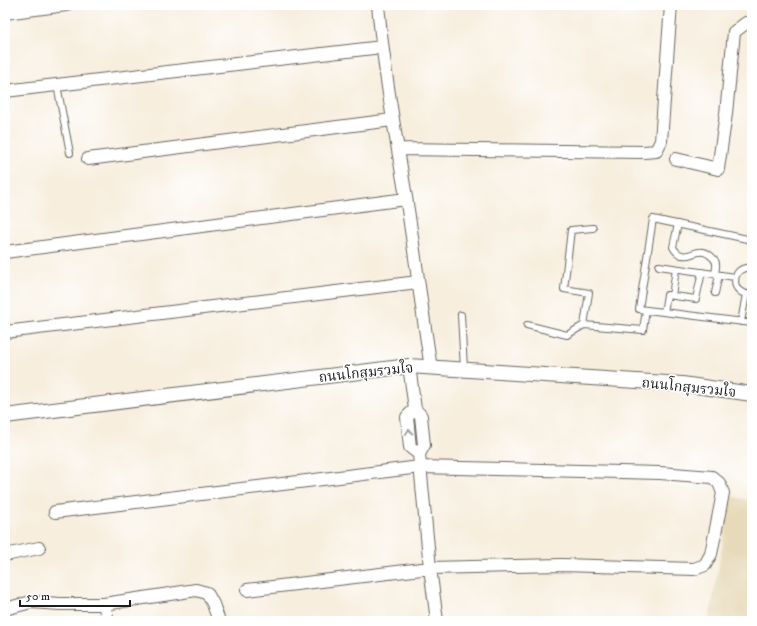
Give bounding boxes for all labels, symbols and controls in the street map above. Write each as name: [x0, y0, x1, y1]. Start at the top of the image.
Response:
street label: ถนนโกสุมรวมใจ: [318, 357, 414, 387]
street label: ถนนโกสุมรวมใจ: [641, 372, 737, 402]
one-way arrow: [404, 429, 413, 435]
scale bar: [20, 582, 130, 608]
text: 50 m: [26, 589, 50, 604]

